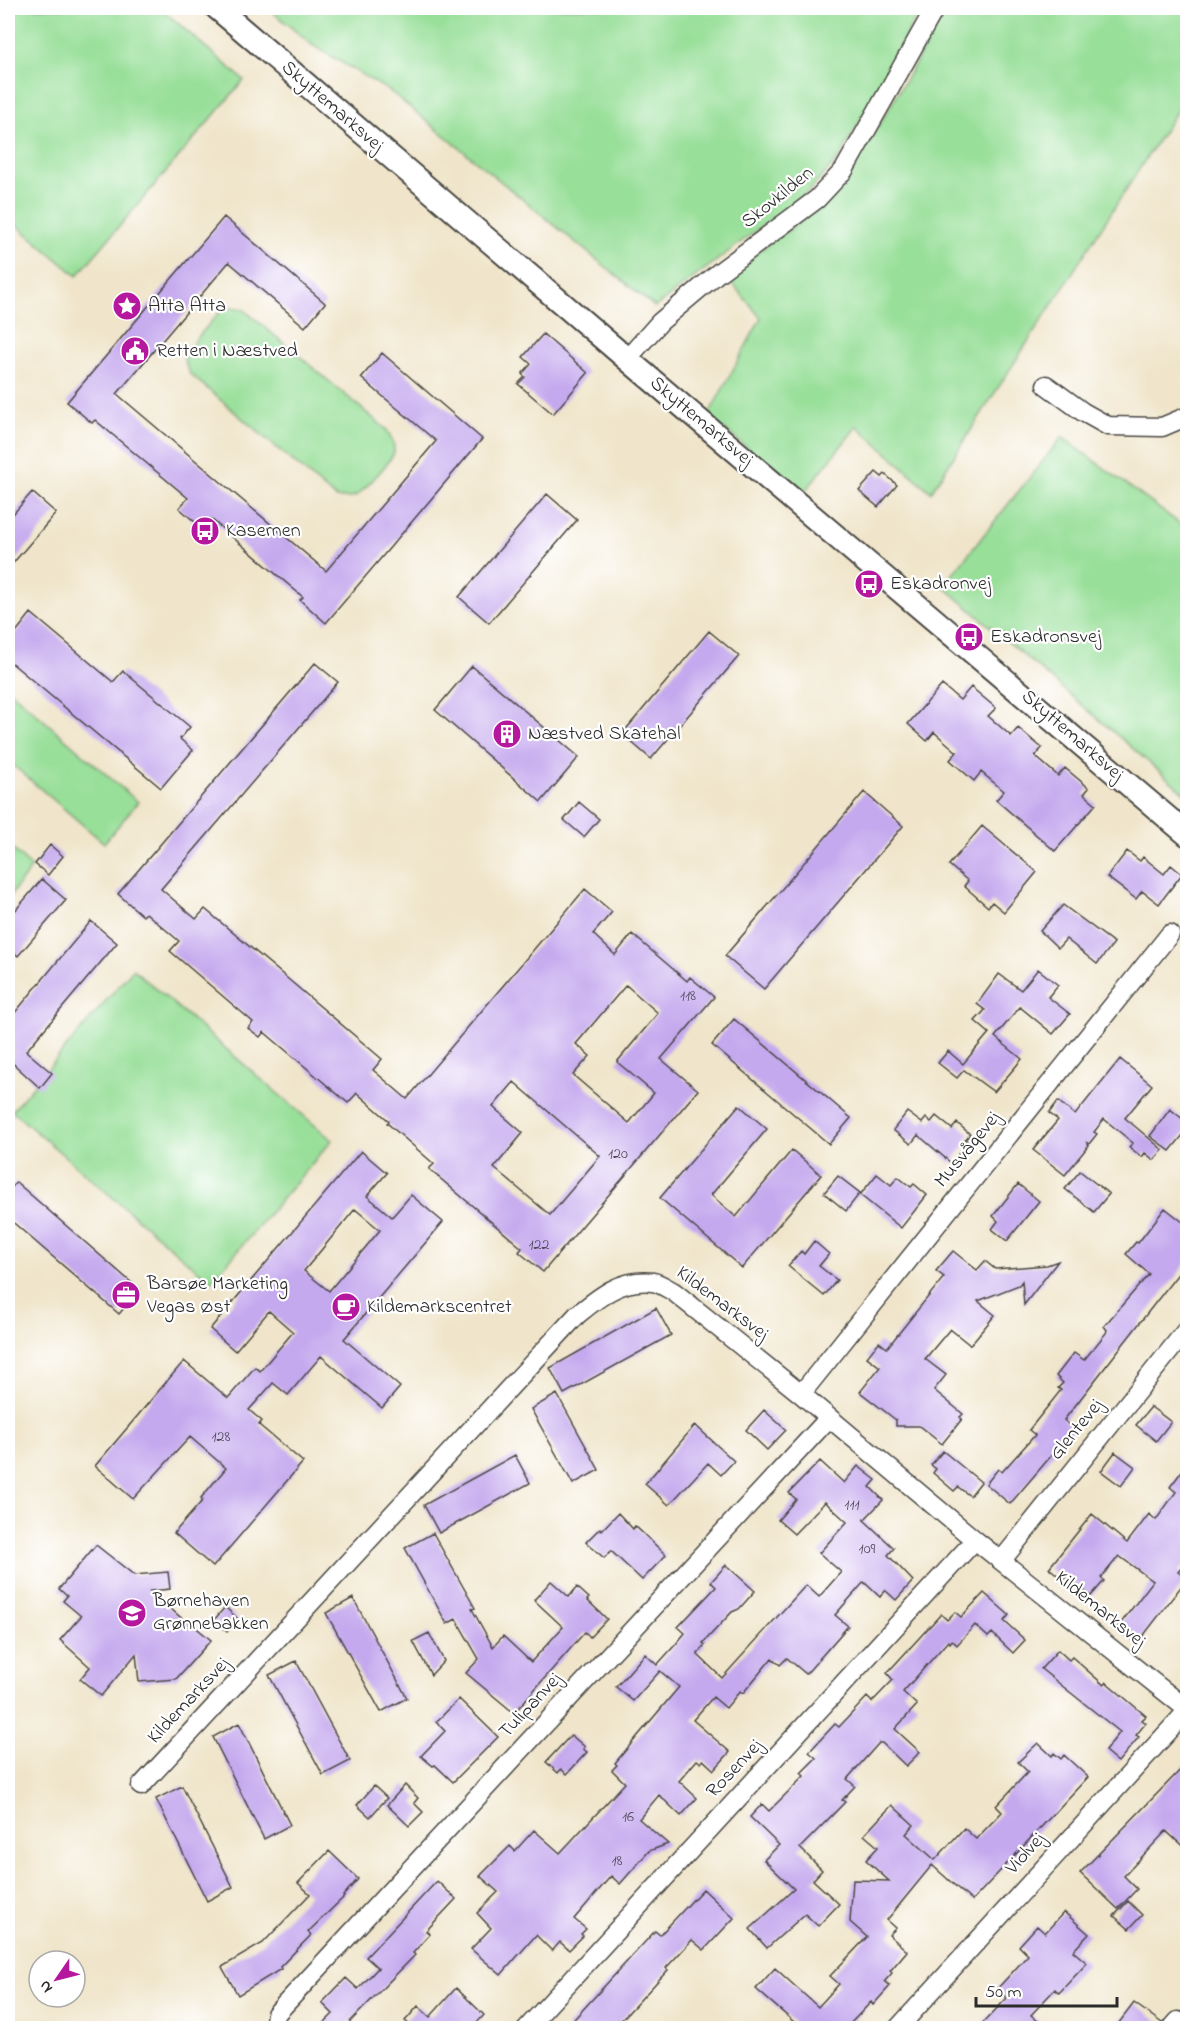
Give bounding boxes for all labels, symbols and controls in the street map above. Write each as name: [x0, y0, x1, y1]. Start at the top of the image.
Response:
street label: Skyttemarksvej: [274, 54, 391, 161]
street label: Skovkilden: [736, 160, 820, 236]
place icon: Atta Atta: [111, 290, 143, 322]
place label: Atta Atta: [148, 292, 226, 321]
public building icon: Retten i Næstved: [119, 335, 151, 367]
place label: Retten i Næstved: [156, 337, 298, 366]
street label: Skyttemarksvej: [643, 370, 760, 475]
bus stop icon: Kasernen: [189, 515, 221, 547]
place label: Kasernen: [226, 517, 301, 546]
bus stop icon: Eskadronvej: [853, 568, 885, 600]
place label: Eskadronvej: [890, 570, 992, 599]
bus stop icon: Eskadronsvej: [953, 621, 985, 653]
place label: Eskadronsvej: [990, 623, 1102, 652]
street label: Skyttemarksvej: [1014, 683, 1131, 790]
building icon: Næstved Skatehal: [491, 718, 523, 750]
place label: Næstved Skatehal: [528, 720, 681, 749]
house number: 118: [680, 984, 696, 1008]
street label: Musvågevej: [928, 1105, 1009, 1195]
house number: 120: [608, 1142, 628, 1166]
house number: 122: [529, 1233, 550, 1257]
street label: Kildemarksvej: [670, 1259, 775, 1349]
place label: Barsøe Marketing Vegas Øst: [146, 1270, 288, 1323]
office icon: Barsøe Marketing Vegas Øst: [110, 1279, 142, 1311]
cafe icon: Kildemarkscentret: [330, 1291, 362, 1323]
place label: Kildemarkscentret: [367, 1293, 512, 1322]
street label: Glentevej: [1043, 1392, 1111, 1467]
house number: 128: [211, 1425, 231, 1449]
house number: 111: [844, 1493, 860, 1517]
house number: 109: [859, 1537, 876, 1561]
street label: Kildemarksvej: [1048, 1564, 1152, 1656]
place label: Børnehaven Grønnebakken: [152, 1587, 269, 1639]
school or university icon: Børnehaven Grønnebakken: [116, 1597, 148, 1629]
street label: Kildemarksvej: [141, 1650, 238, 1751]
street label: Tulipanvej: [493, 1666, 570, 1746]
street label: Rosenvej: [700, 1732, 771, 1805]
house number: 16: [622, 1805, 634, 1829]
street label: Violvej: [998, 1826, 1054, 1882]
house number: 18: [611, 1849, 623, 1873]
north arrow: [27, 1949, 87, 2009]
scale bar: [976, 1970, 1117, 2008]
text: N: [33, 1975, 59, 1998]
text: 50 m: [985, 1980, 1022, 2006]

